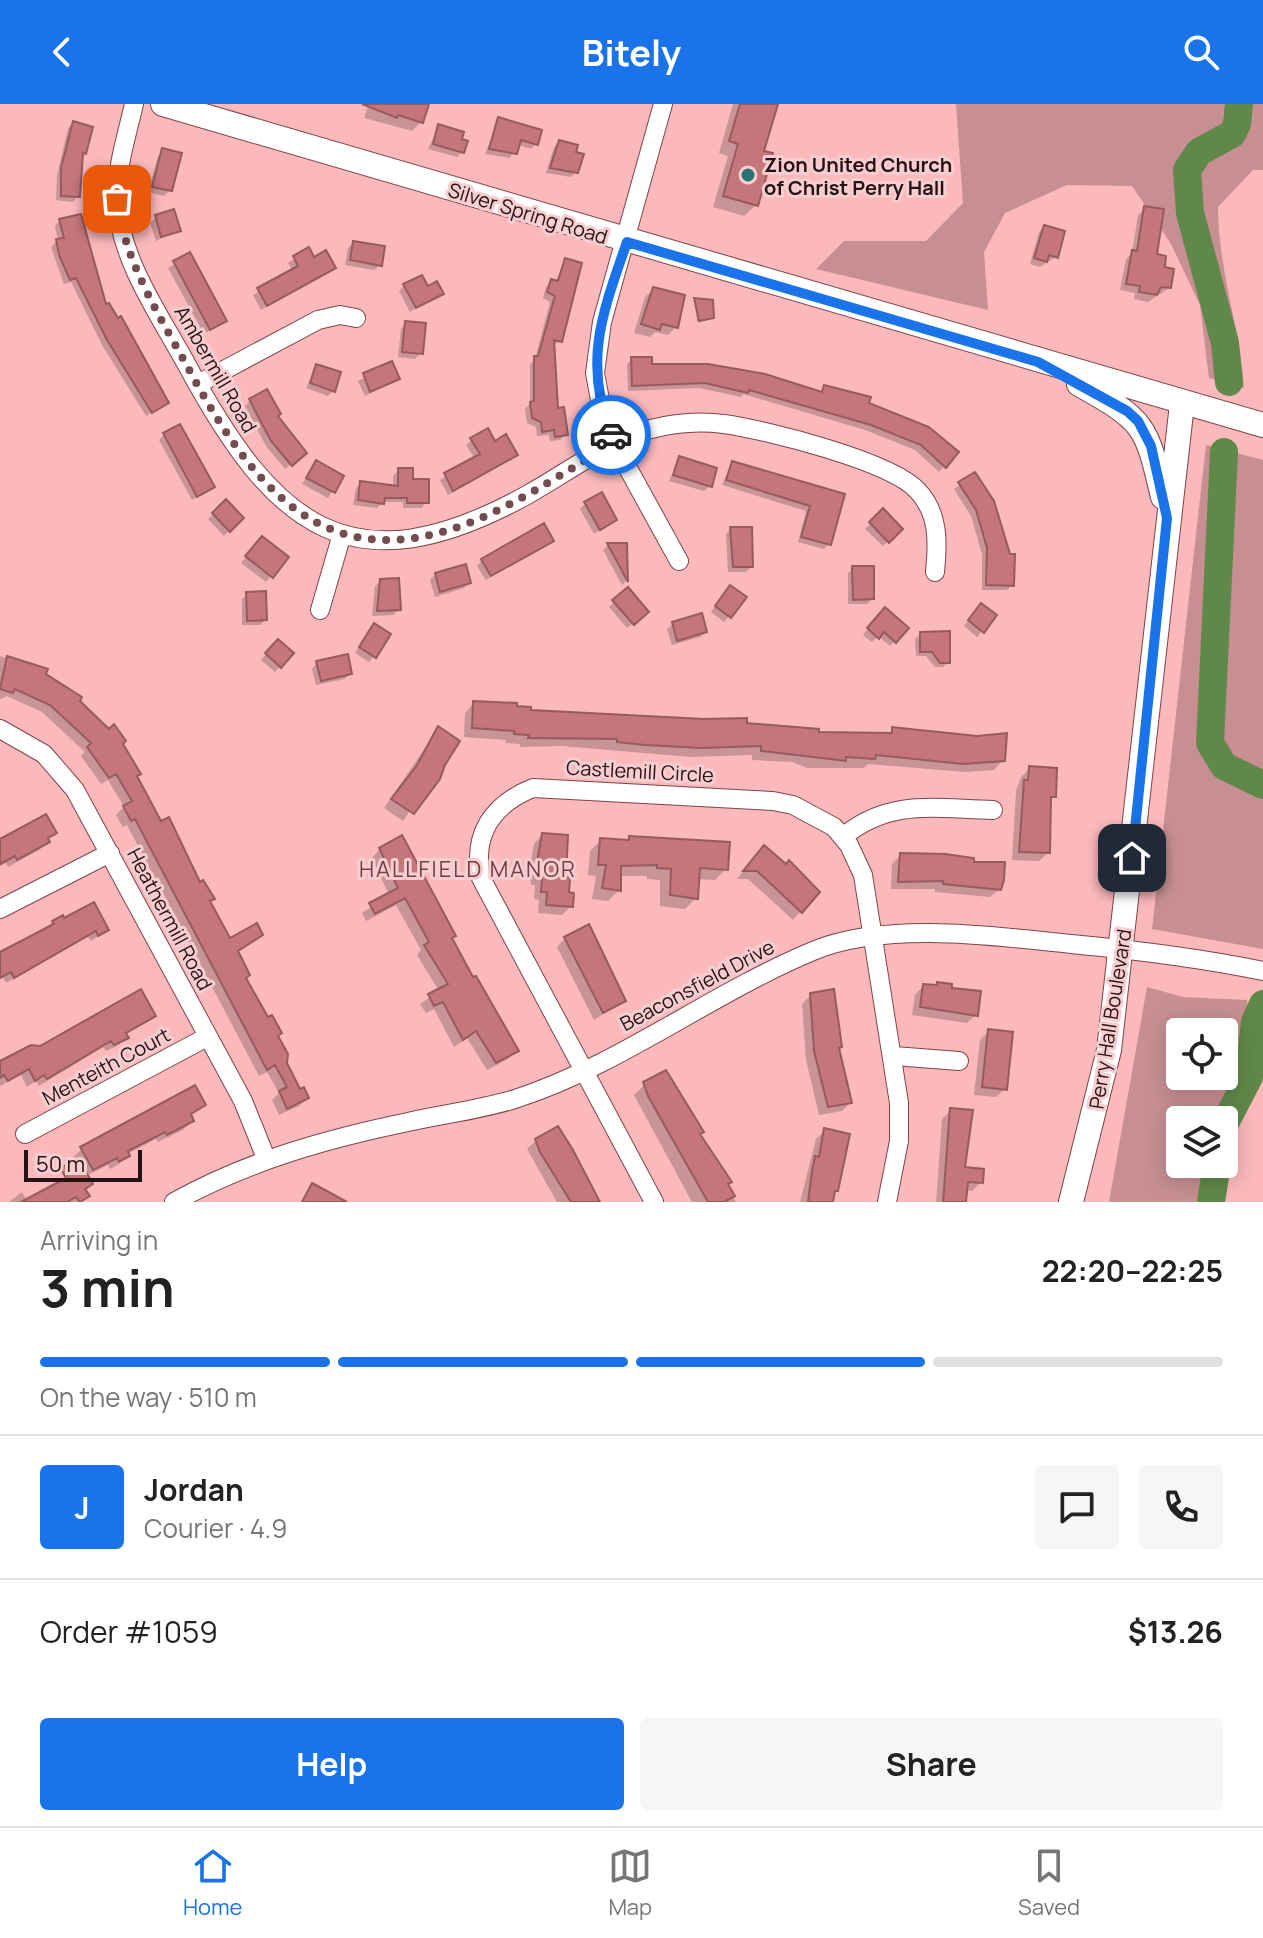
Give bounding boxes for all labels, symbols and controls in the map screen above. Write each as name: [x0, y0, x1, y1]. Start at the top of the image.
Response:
text: Bitely: [582, 28, 681, 77]
icon: back: [40, 30, 84, 74]
icon: search: [1179, 30, 1223, 74]
place label: Zion United Church of Christ Perry Hall: [764, 151, 952, 201]
pin: [83, 165, 151, 233]
marker: Zion United Church of Christ Perry Hall: [739, 166, 757, 184]
street label: Silver Spring Road: [445, 176, 611, 250]
icon: bag: [95, 177, 139, 221]
street label: Ambermill Road: [169, 300, 263, 438]
courier: [571, 395, 651, 475]
icon: car: [589, 413, 633, 457]
street label: Castlemill Circle: [565, 754, 715, 788]
pin: [1098, 824, 1166, 892]
icon: home: [1110, 836, 1154, 880]
street label: Heathermill Road: [121, 843, 219, 995]
district label: HALLFIELD MANOR: [359, 854, 577, 884]
street label: Perry Hall Boulevard: [1082, 927, 1138, 1111]
street label: Beaconsfield Drive: [615, 933, 779, 1037]
map controls: [1166, 1018, 1238, 1178]
button: locate: [1166, 1018, 1238, 1090]
street label: Menteith Court: [37, 1021, 175, 1111]
button: layers: [1166, 1106, 1238, 1178]
scale bar: [24, 1146, 142, 1182]
text: 50 m: [36, 1149, 85, 1179]
text: Arriving in: [40, 1222, 158, 1258]
text: 22:20–22:25: [1042, 1250, 1223, 1291]
text: 3 min: [40, 1252, 175, 1323]
text: On the way · 510 m: [40, 1379, 257, 1415]
button: chat: [1035, 1465, 1119, 1549]
button: phone: [1139, 1465, 1223, 1549]
text: Jordan: [144, 1469, 244, 1510]
text: J: [74, 1487, 90, 1528]
text: Courier · 4.9: [144, 1510, 287, 1546]
text: Order #1059: [40, 1611, 218, 1652]
text: $13.26: [1128, 1611, 1223, 1652]
button: Help: [40, 1718, 624, 1810]
button: Share: [640, 1718, 1223, 1810]
tab: Home: [183, 1844, 242, 1922]
tab: Map: [608, 1844, 652, 1922]
tab: Saved: [1018, 1844, 1080, 1922]

